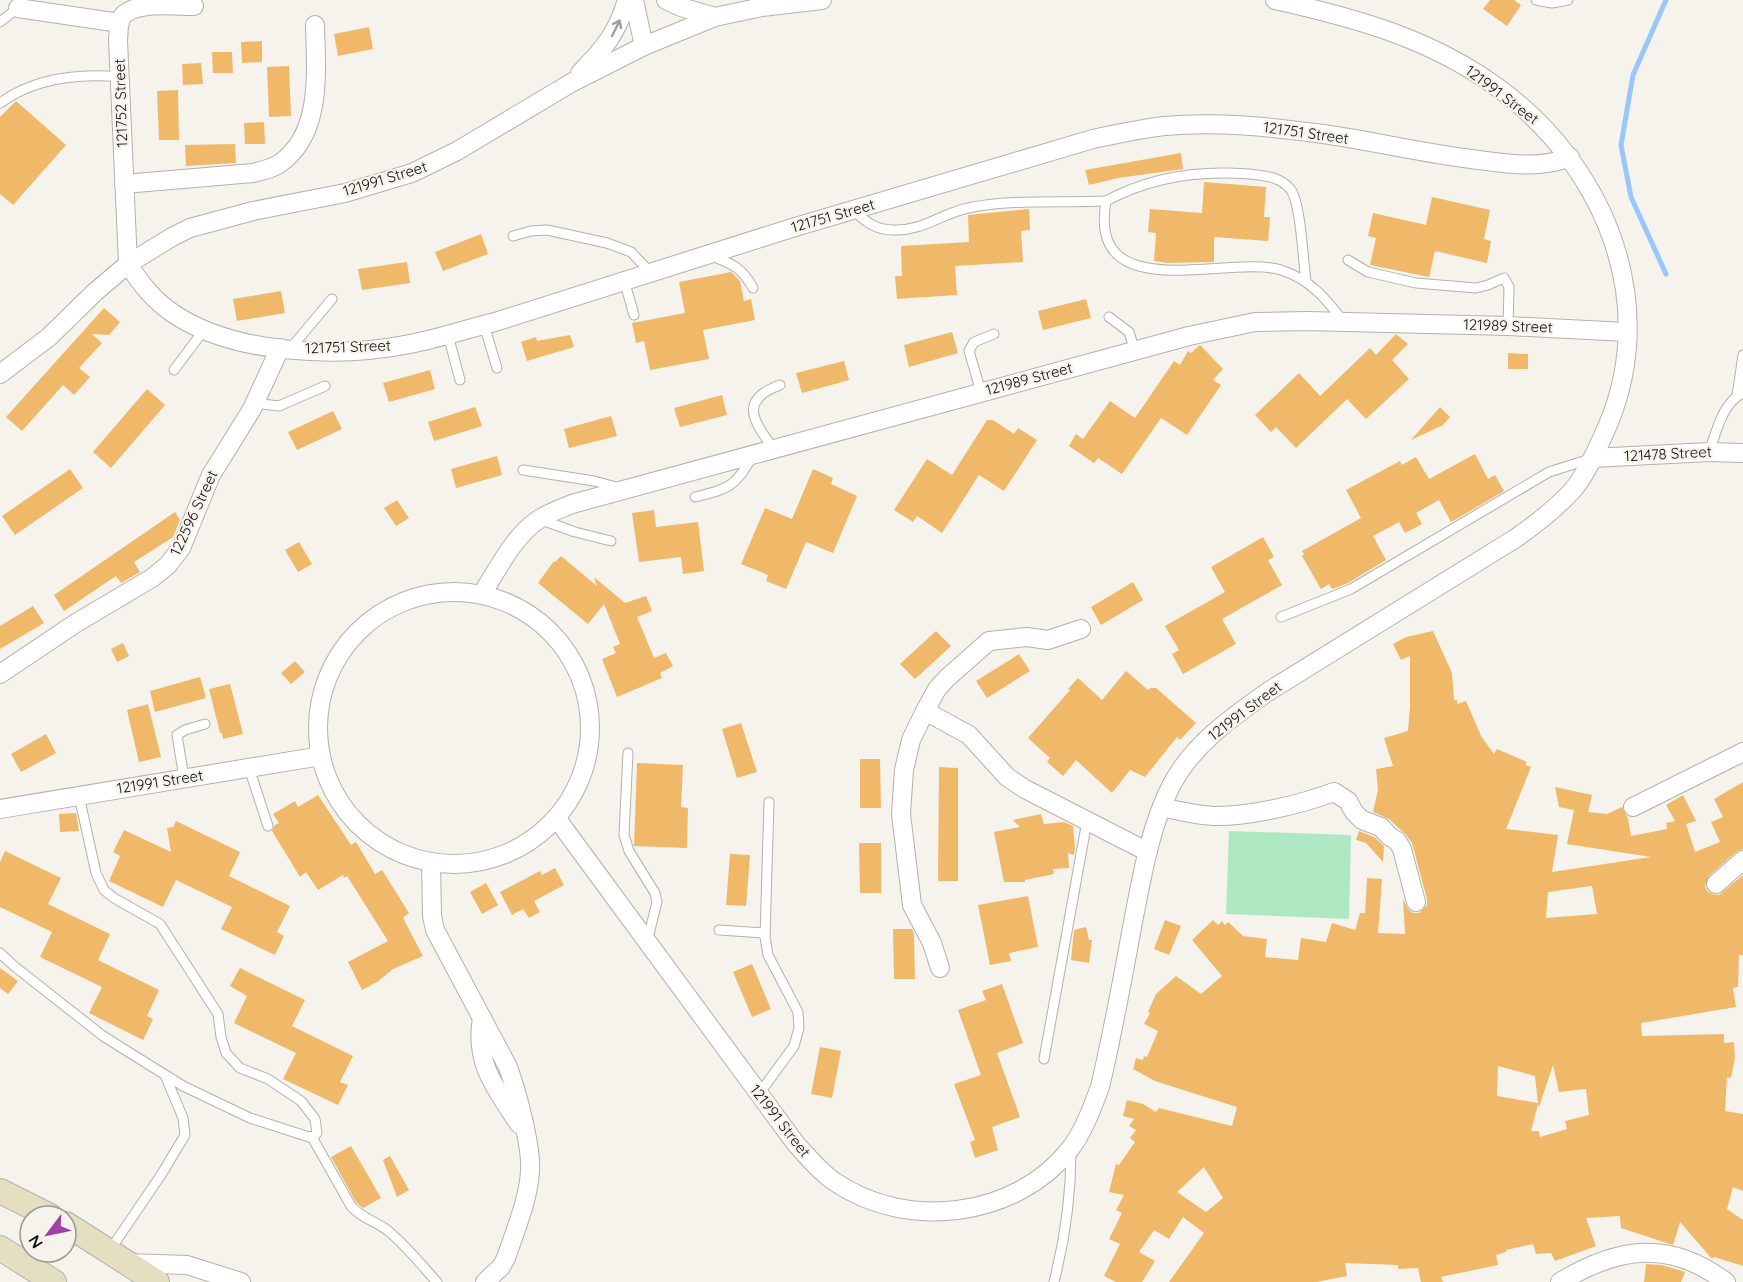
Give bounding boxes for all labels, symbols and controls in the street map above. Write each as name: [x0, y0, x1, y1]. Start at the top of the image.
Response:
one-way arrow: [611, 19, 623, 37]
street label: 121752 Street: [109, 58, 132, 148]
street label: 121991 Street: [1462, 61, 1543, 128]
street label: 121751 Street: [1262, 117, 1350, 148]
street label: 121991 Street: [341, 157, 429, 200]
street label: 121751 Street: [789, 195, 877, 236]
street label: 121989 Street: [1463, 314, 1553, 337]
street label: 121751 Street: [305, 336, 391, 357]
street label: 121989 Street: [983, 358, 1074, 399]
street label: 121478 Street: [1624, 442, 1712, 465]
street label: 122596 Street: [166, 467, 222, 558]
street label: 121991 Street: [1204, 677, 1285, 744]
street label: 121991 Street: [116, 765, 204, 798]
street label: 121991 Street: [746, 1081, 815, 1161]
north arrow: [18, 1204, 78, 1264]
text: N: [24, 1232, 47, 1252]

